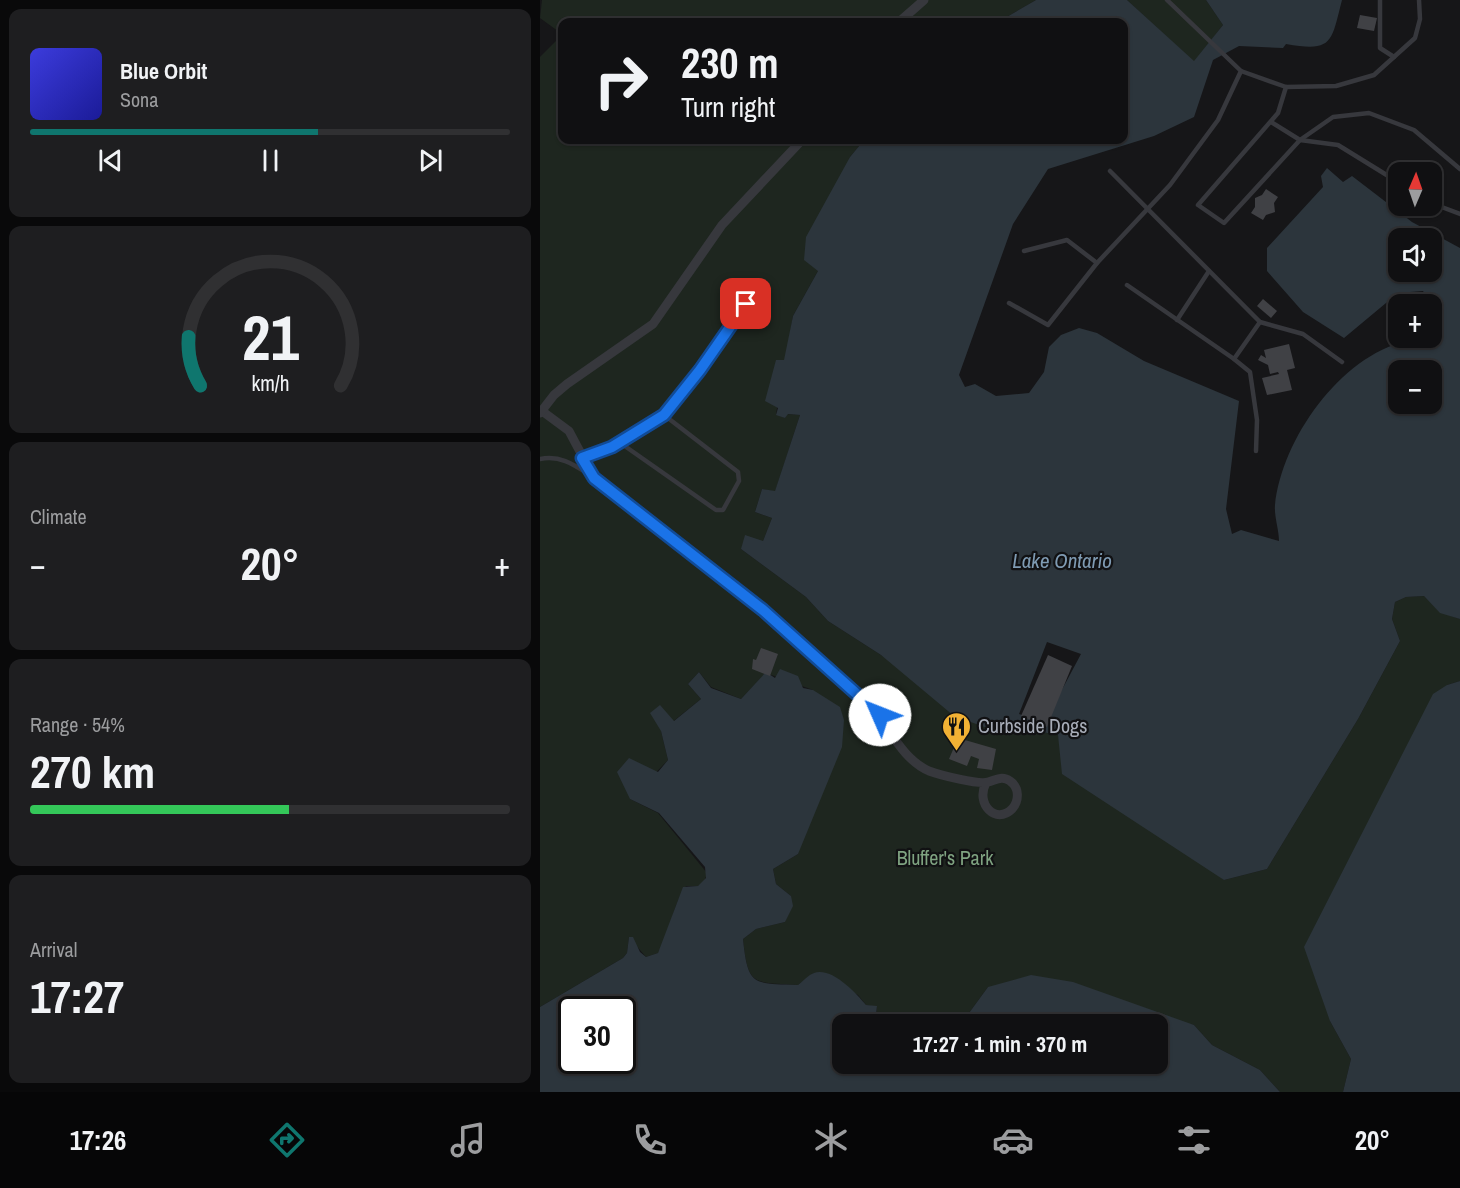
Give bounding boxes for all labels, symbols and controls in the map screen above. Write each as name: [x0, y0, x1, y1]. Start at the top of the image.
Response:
text: 230 m: [681, 35, 779, 91]
icon: right: [582, 42, 660, 120]
text: Blue Orbit: [120, 56, 207, 86]
text: Sona: [120, 86, 158, 113]
text: Turn right: [681, 89, 775, 125]
icon: previous: [94, 144, 127, 177]
icon: pause: [254, 144, 287, 177]
icon: next: [414, 144, 447, 177]
north arrow: [1388, 162, 1442, 216]
map controls: [1388, 162, 1442, 414]
button: sound: [1388, 228, 1442, 282]
pin: [720, 278, 771, 329]
icon: arrive: [729, 287, 762, 320]
button: +: [1388, 294, 1442, 348]
text: 21: [242, 296, 299, 380]
button: −: [1388, 360, 1442, 414]
text: km/h: [251, 370, 289, 399]
text: Climate: [30, 503, 87, 530]
text: 20°: [240, 533, 300, 594]
text: −: [30, 542, 46, 586]
text: +: [494, 542, 510, 586]
water label: Lake Ontario: [1012, 546, 1112, 575]
position arrow: [848, 683, 912, 747]
restaurant icon: Curbside Dogs: [941, 710, 973, 752]
text: Range · 54%: [30, 711, 125, 738]
place label: Curbside Dogs: [978, 712, 1087, 739]
text: 270 km: [30, 741, 155, 802]
park label: Bluffer's Park: [897, 844, 994, 871]
text: Arrival: [30, 936, 77, 963]
text: 17:27: [30, 966, 124, 1027]
speed limit sign: 30: [558, 996, 636, 1074]
text: 17:27 · 1 min · 370 m: [913, 1029, 1087, 1059]
icon: directions: [266, 1119, 308, 1161]
icon: music: [447, 1119, 489, 1161]
icon: phone: [629, 1119, 671, 1161]
icon: climate: [810, 1119, 852, 1161]
icon: car: [992, 1119, 1034, 1161]
icon: filters: [1173, 1119, 1215, 1161]
text: 17:26: [70, 1122, 126, 1158]
text: 20°: [1355, 1122, 1390, 1158]

